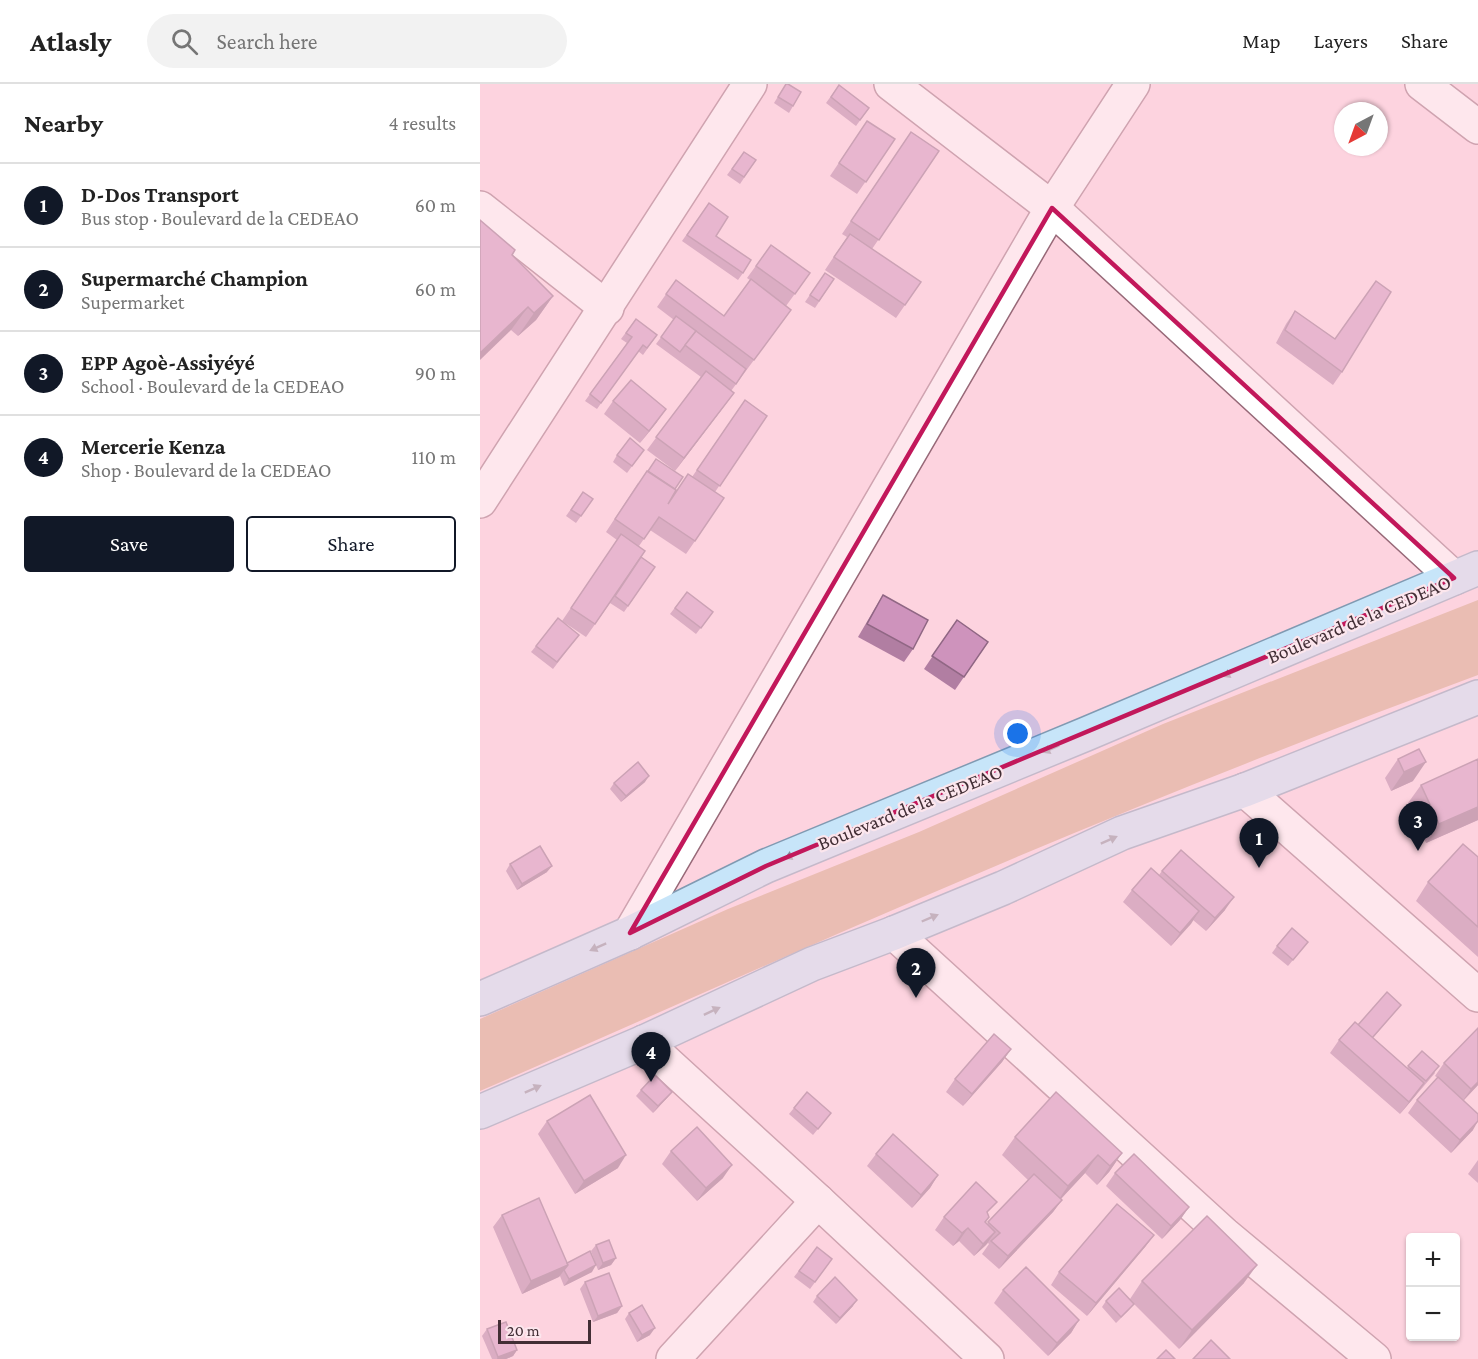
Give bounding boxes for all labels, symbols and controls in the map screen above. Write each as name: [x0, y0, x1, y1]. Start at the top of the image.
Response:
search box: [147, 14, 567, 68]
icon: search: [168, 25, 201, 58]
text: Atlasly: [30, 26, 111, 57]
text: Search here: [216, 29, 317, 54]
text: Map: [1242, 29, 1281, 53]
text: Layers: [1314, 29, 1368, 53]
text: Share: [1401, 29, 1448, 53]
north arrow: [1334, 102, 1388, 156]
text: Nearby: [24, 109, 103, 138]
text: 4 results: [389, 112, 456, 134]
text: D-Dos Transport: [81, 182, 239, 207]
text: 1: [40, 194, 47, 216]
text: 60 m: [415, 194, 456, 216]
text: Bus stop · Boulevard de la CEDEAO: [81, 207, 359, 229]
text: Supermarché Champion: [81, 266, 308, 291]
text: 2: [38, 278, 49, 300]
text: 60 m: [415, 278, 456, 300]
text: Supermarket: [81, 291, 184, 313]
text: EPP Agoè-Assiyéyé: [81, 350, 255, 375]
text: 3: [39, 362, 48, 384]
text: 90 m: [415, 362, 456, 384]
text: School · Boulevard de la CEDEAO: [81, 375, 344, 397]
text: Mercerie Kenza: [81, 434, 226, 459]
text: 4: [38, 446, 49, 468]
text: 110 m: [412, 446, 456, 468]
text: Shop · Boulevard de la CEDEAO: [81, 459, 331, 481]
button: Save: [24, 516, 234, 572]
button: Share: [246, 516, 456, 572]
street label: Boulevard de la CEDEAO: [1264, 570, 1454, 668]
one-way arrow: [1221, 668, 1239, 678]
your location: [1003, 719, 1032, 748]
one-way arrow: [1042, 744, 1060, 754]
street label: Boulevard de la CEDEAO: [814, 760, 1006, 854]
pin: 3: [1398, 802, 1438, 851]
pin: 1: [1240, 818, 1278, 868]
one-way arrow: [1100, 835, 1117, 844]
one-way arrow: [784, 851, 802, 860]
one-way arrow: [921, 913, 939, 922]
one-way arrow: [589, 943, 606, 952]
pin: 2: [896, 948, 936, 998]
one-way arrow: [704, 1006, 721, 1015]
pin: 4: [632, 1032, 670, 1082]
one-way arrow: [525, 1084, 542, 1093]
map controls: [1406, 1233, 1460, 1341]
button: +: [1406, 1233, 1460, 1287]
button: −: [1406, 1287, 1460, 1341]
scale bar: [498, 1317, 591, 1344]
text: 20 m: [507, 1322, 540, 1339]

